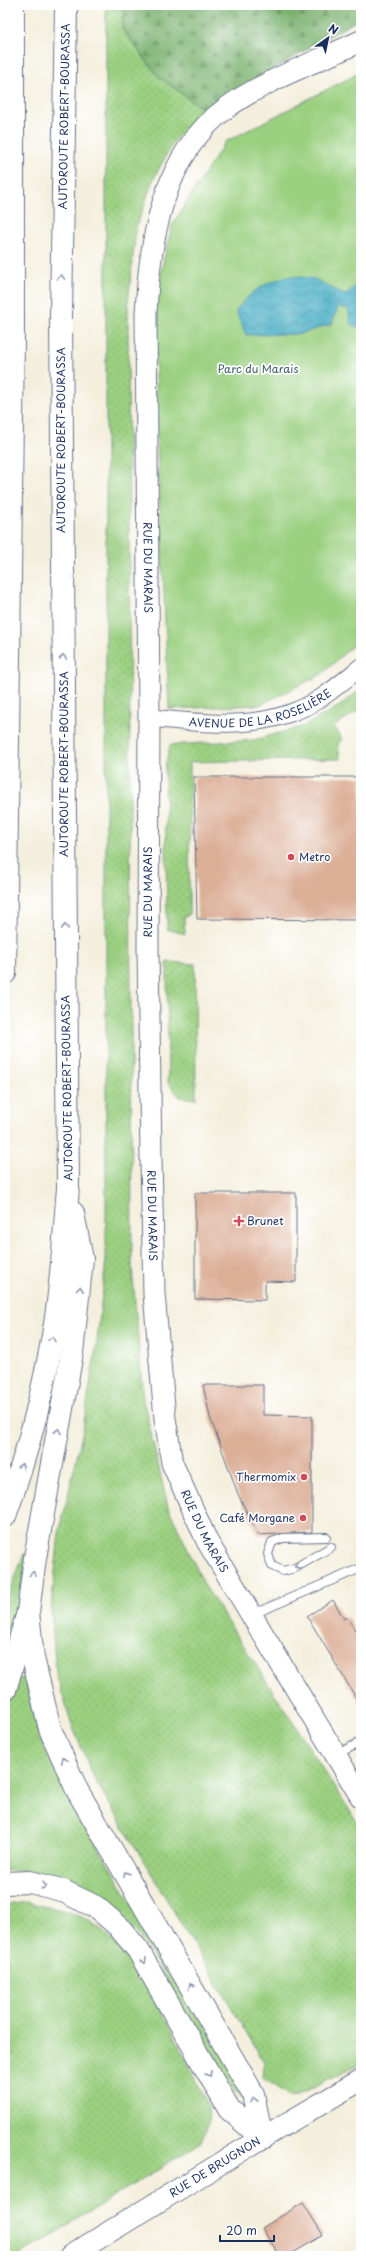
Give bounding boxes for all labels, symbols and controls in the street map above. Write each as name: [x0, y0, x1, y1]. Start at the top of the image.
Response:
north arrow: [308, 18, 348, 58]
text: N: [325, 20, 342, 39]
street label: AUTOROUTE ROBERT-BOURASSA: [54, 23, 74, 209]
one-way arrow: [57, 274, 65, 280]
street label: AUTOROUTE ROBERT-BOURASSA: [52, 347, 69, 533]
park label: Parc du Marais: [218, 360, 298, 377]
street label: RUE DU MARAIS: [140, 522, 157, 613]
one-way arrow: [59, 654, 67, 660]
street label: AUTOROUTE ROBERT-BOURASSA: [55, 671, 72, 857]
street label: AVENUE DE LA ROSELIÈRE: [188, 684, 335, 731]
street label: RUE DU MARAIS: [139, 847, 156, 937]
place label: Metro: [299, 848, 330, 865]
marker: Metro: [286, 852, 296, 862]
one-way arrow: [61, 924, 69, 930]
street label: AUTOROUTE ROBERT-BOURASSA: [56, 995, 77, 1181]
street label: RUE DU MARAIS: [143, 1170, 162, 1261]
place label: Brunet: [247, 1212, 284, 1229]
marker: Brunet: [234, 1216, 244, 1226]
one-way arrow: [75, 1286, 84, 1292]
one-way arrow: [47, 1336, 55, 1342]
one-way arrow: [53, 1428, 62, 1434]
one-way arrow: [17, 1462, 25, 1469]
place label: Thermomix: [236, 1468, 296, 1485]
marker: Thermomix: [299, 1472, 309, 1482]
street label: RUE DU MARAIS: [177, 1487, 233, 1576]
place label: Café Morgane: [219, 1509, 295, 1526]
marker: Café Morgane: [298, 1513, 308, 1523]
one-way arrow: [294, 1561, 302, 1569]
one-way arrow: [28, 1571, 37, 1577]
one-way arrow: [61, 1756, 69, 1764]
one-way arrow: [123, 1871, 130, 1878]
one-way arrow: [40, 1881, 47, 1889]
one-way arrow: [140, 1957, 147, 1964]
one-way arrow: [188, 1983, 195, 1990]
one-way arrow: [204, 2070, 211, 2077]
one-way arrow: [251, 2096, 259, 2103]
street label: RUE DE BRUGNON: [166, 2132, 264, 2201]
scale bar: [220, 2217, 274, 2243]
text: 20 m: [226, 2221, 257, 2239]

